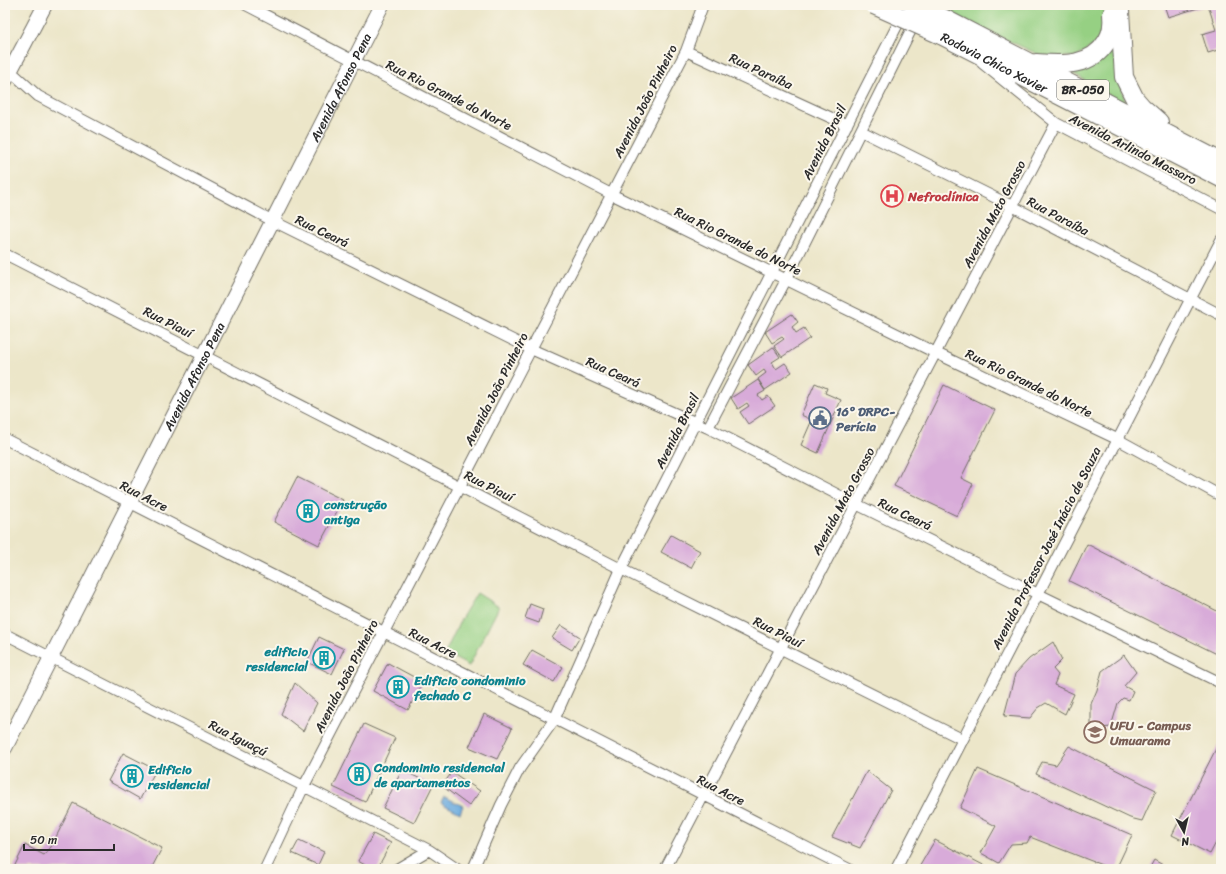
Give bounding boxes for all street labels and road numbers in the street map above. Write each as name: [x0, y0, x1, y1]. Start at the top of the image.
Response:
street label: Rodovia Chico Xavier: [937, 25, 1053, 100]
street label: Avenida Afonso Pena: [303, 28, 378, 147]
street label: Avenida João Pinheiro: [606, 40, 684, 163]
street label: Rua Paraíba: [725, 46, 797, 96]
street label: Rua Rio Grande do Norte: [382, 53, 516, 137]
road number: BR-050: [1057, 80, 1109, 100]
street label: Avenida Brasil: [795, 100, 853, 185]
street label: Avenida Arlindo Massaro: [1064, 106, 1201, 191]
street label: Avenida Mato Grosso: [955, 156, 1032, 273]
street label: Rua Paraíba: [1023, 190, 1094, 242]
street label: Rua Rio Grande do Norte: [670, 200, 806, 282]
street label: Rua Ceará: [291, 208, 353, 254]
street label: Rua Piauí: [139, 300, 198, 345]
street label: Avenida Afonso Pena: [156, 317, 231, 436]
street label: Avenida João Pinheiro: [457, 328, 535, 451]
street label: Rua Rio Grande do Norte: [961, 342, 1097, 424]
street label: Rua Ceará: [582, 350, 644, 394]
street label: Avenida Brasil: [648, 389, 706, 474]
street label: Avenida Professor José Inácio de Souza: [984, 442, 1108, 654]
street label: Avenida Mato Grosso: [804, 443, 881, 560]
street label: Rua Piauí: [460, 464, 519, 509]
street label: Rua Acre: [116, 474, 172, 518]
street label: Rua Ceará: [874, 491, 936, 537]
street label: Rua Piauí: [749, 610, 808, 655]
street label: Avenida João Pinheiro: [307, 615, 385, 738]
street label: Rua Acre: [405, 621, 461, 665]
street label: Rua Iguaçú: [205, 713, 272, 763]
street label: Rua Acre: [693, 768, 749, 812]

